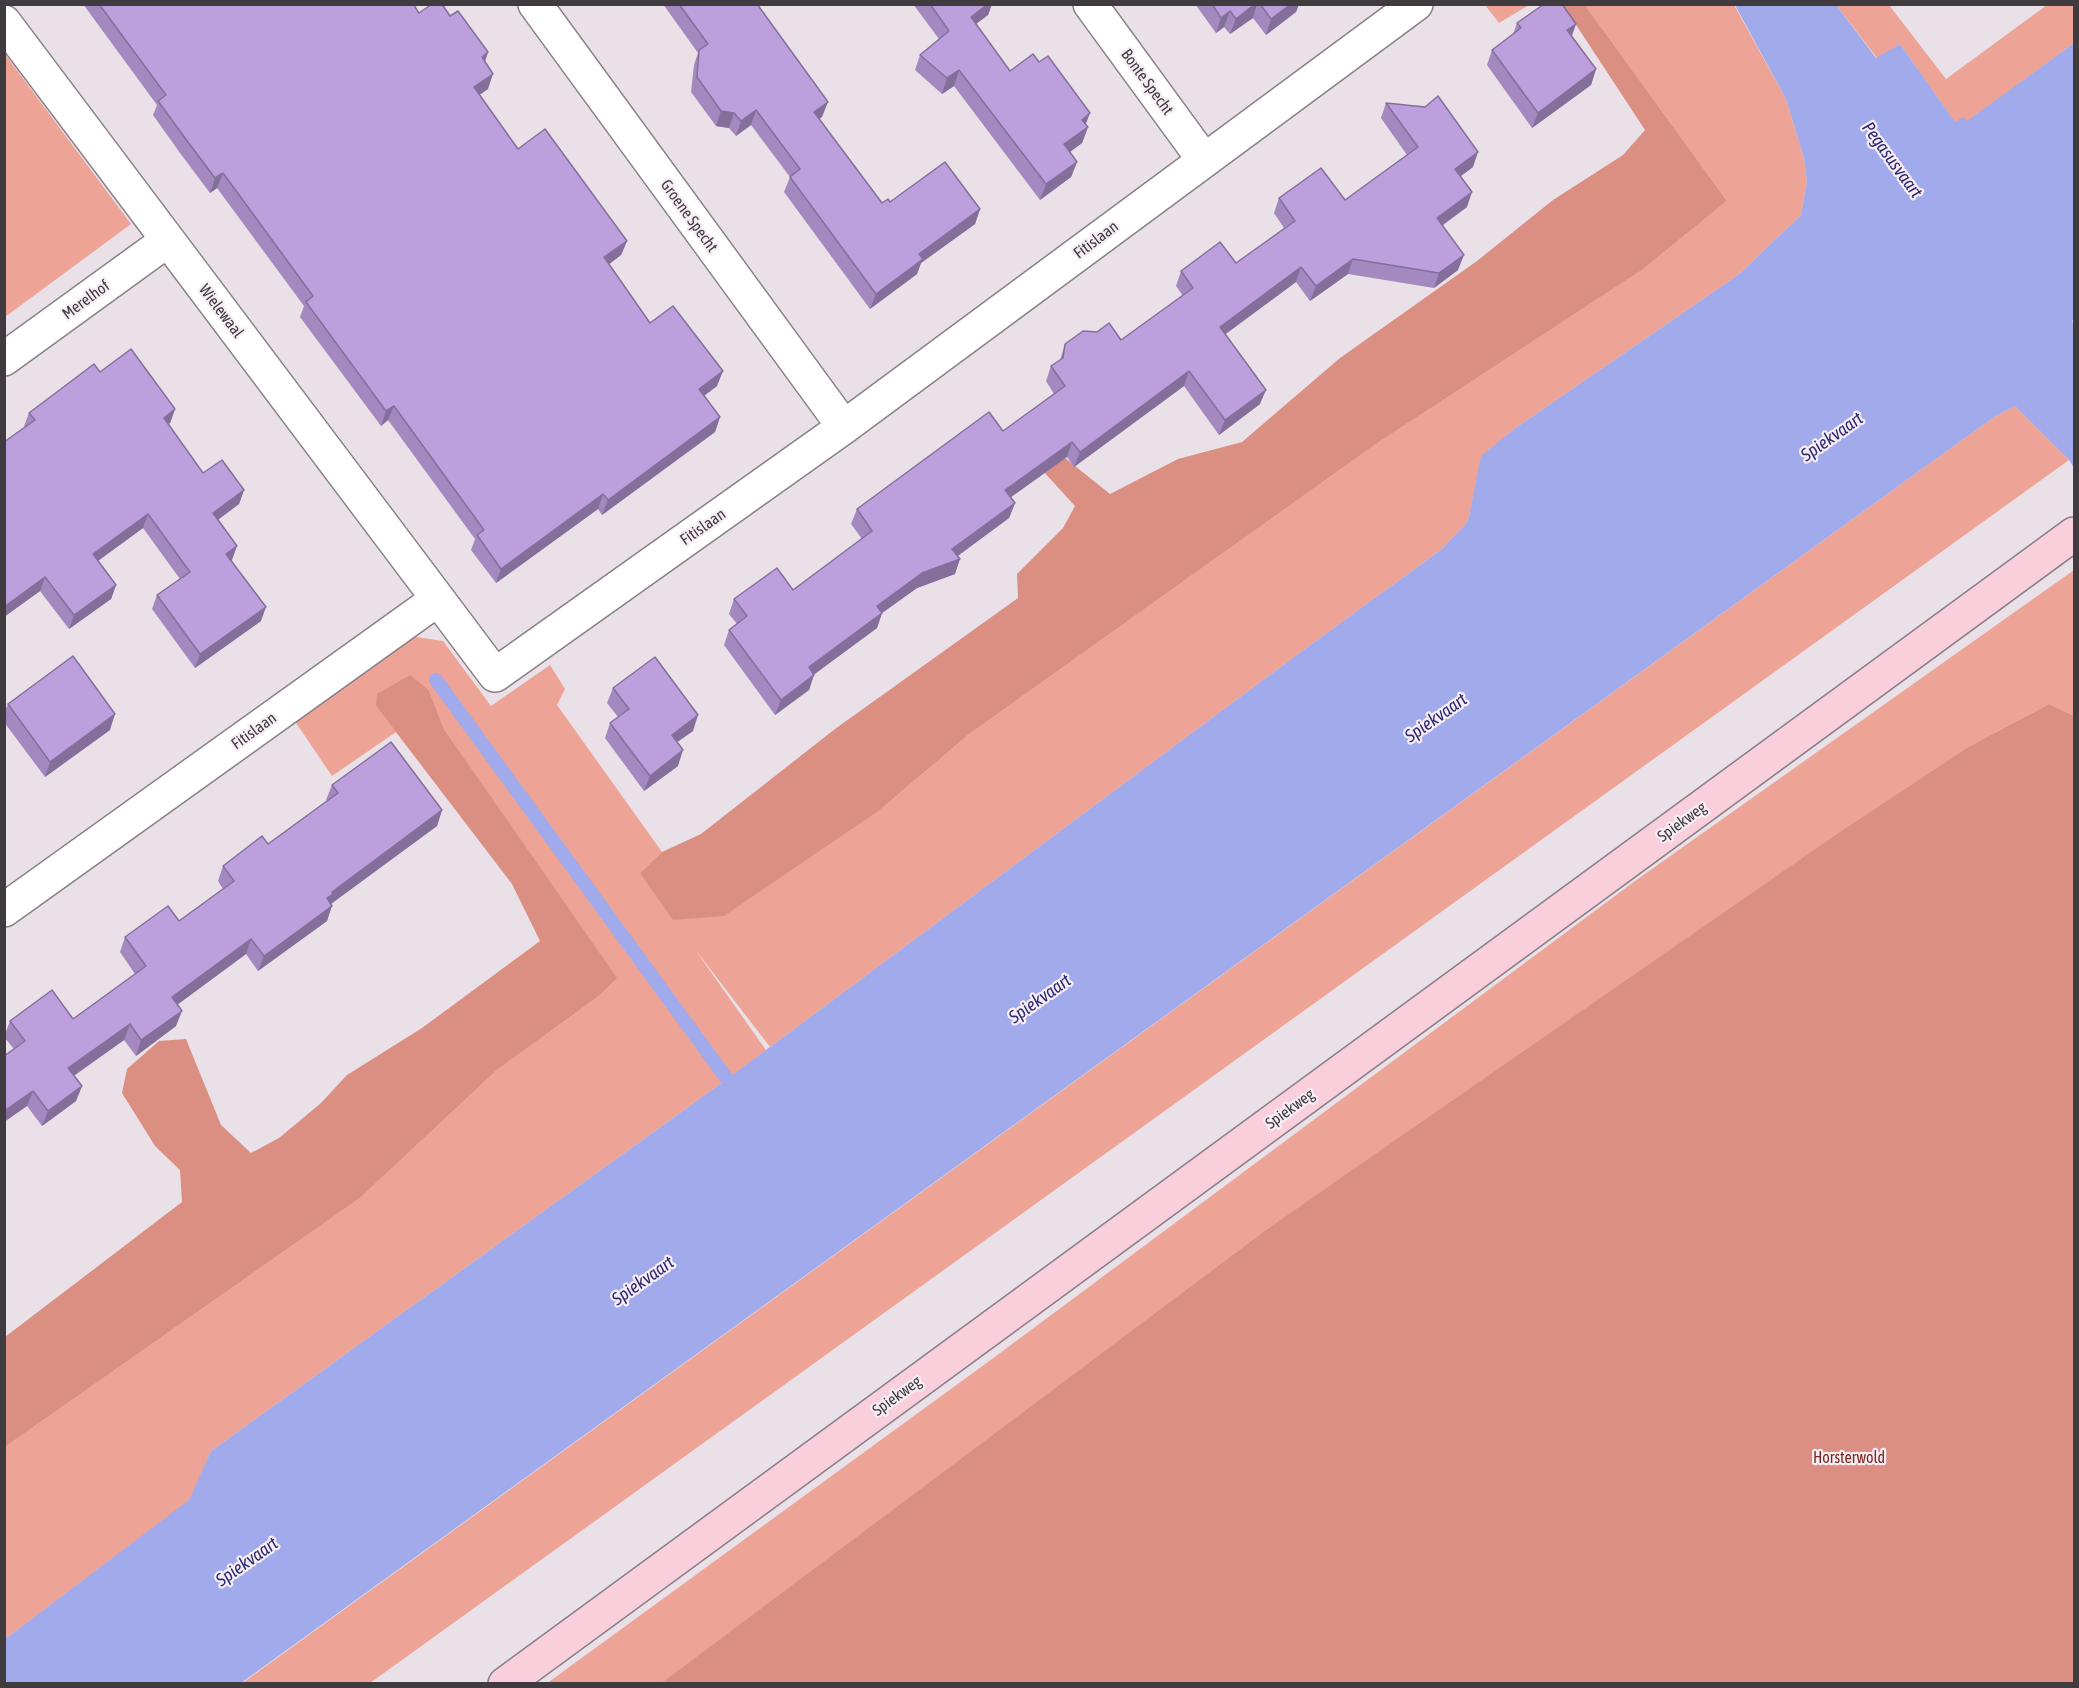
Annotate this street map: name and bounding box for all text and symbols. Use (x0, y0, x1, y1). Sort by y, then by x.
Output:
street label: Bonte Specht (1117, 45, 1177, 119)
water label: Pegasusvaart (1857, 118, 1927, 202)
street label: Groene Specht (656, 176, 722, 256)
street label: Fitislaan (1070, 217, 1122, 263)
street label: Merelhof (59, 276, 113, 324)
street label: Wielewaal (195, 280, 247, 342)
water label: Spiekvaart (1797, 408, 1867, 466)
street label: Fitislaan (677, 505, 729, 549)
water label: Spiekvaart (1401, 689, 1471, 747)
street label: Fitislaan (228, 708, 280, 754)
street label: Spiekweg (1654, 798, 1710, 846)
water label: Spiekvaart (1005, 970, 1075, 1028)
street label: Spiekweg (1262, 1085, 1318, 1133)
water label: Spiekvaart (608, 1252, 678, 1310)
street label: Spiekweg (869, 1372, 925, 1420)
park label: Horsterwold (1813, 1448, 1885, 1468)
water label: Spiekvaart (212, 1533, 282, 1591)

